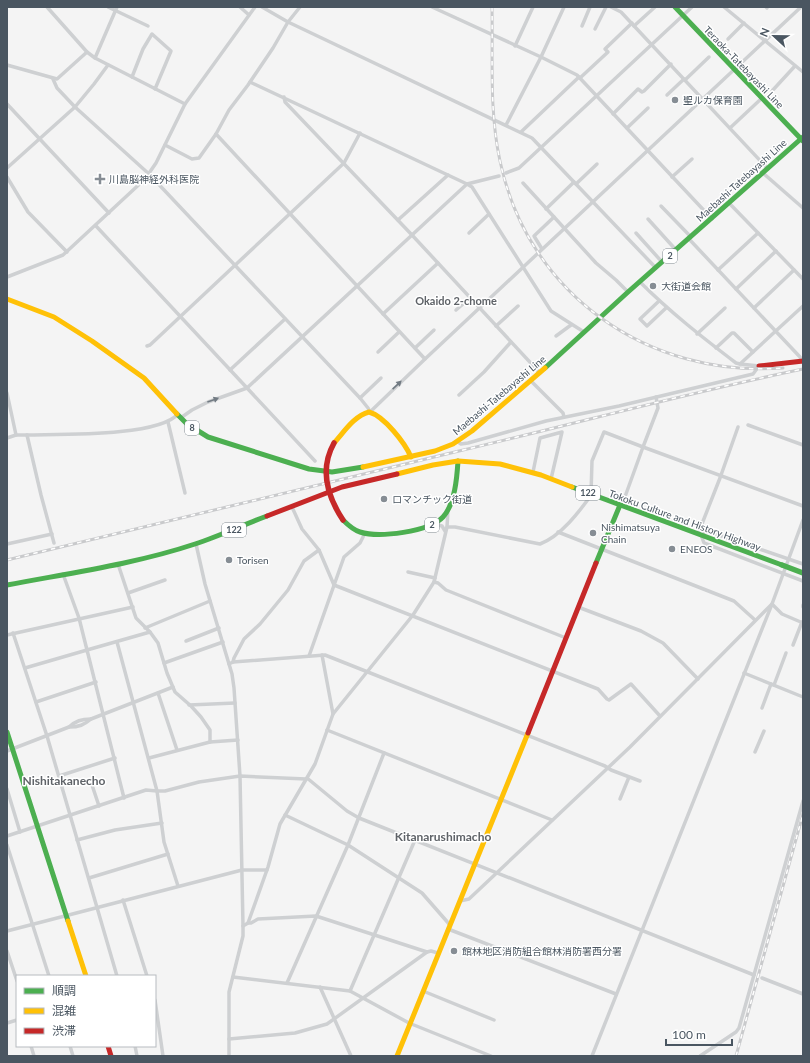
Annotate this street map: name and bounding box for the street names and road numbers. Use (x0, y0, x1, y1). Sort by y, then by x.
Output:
street label: Teraoka-Tatebayashi Line (702, 23, 786, 111)
street label: Maebashi-Tatebayashi Line (693, 136, 789, 224)
road number: 2 (663, 249, 677, 263)
street label: Maebashi-Tatebayashi Line (450, 353, 548, 437)
road number: 8 (185, 421, 199, 435)
road number: 122 (576, 486, 600, 500)
street label: Tokoku Culture and History Highway (607, 487, 763, 553)
road number: 2 (425, 518, 439, 532)
road number: 122 (222, 523, 246, 537)

